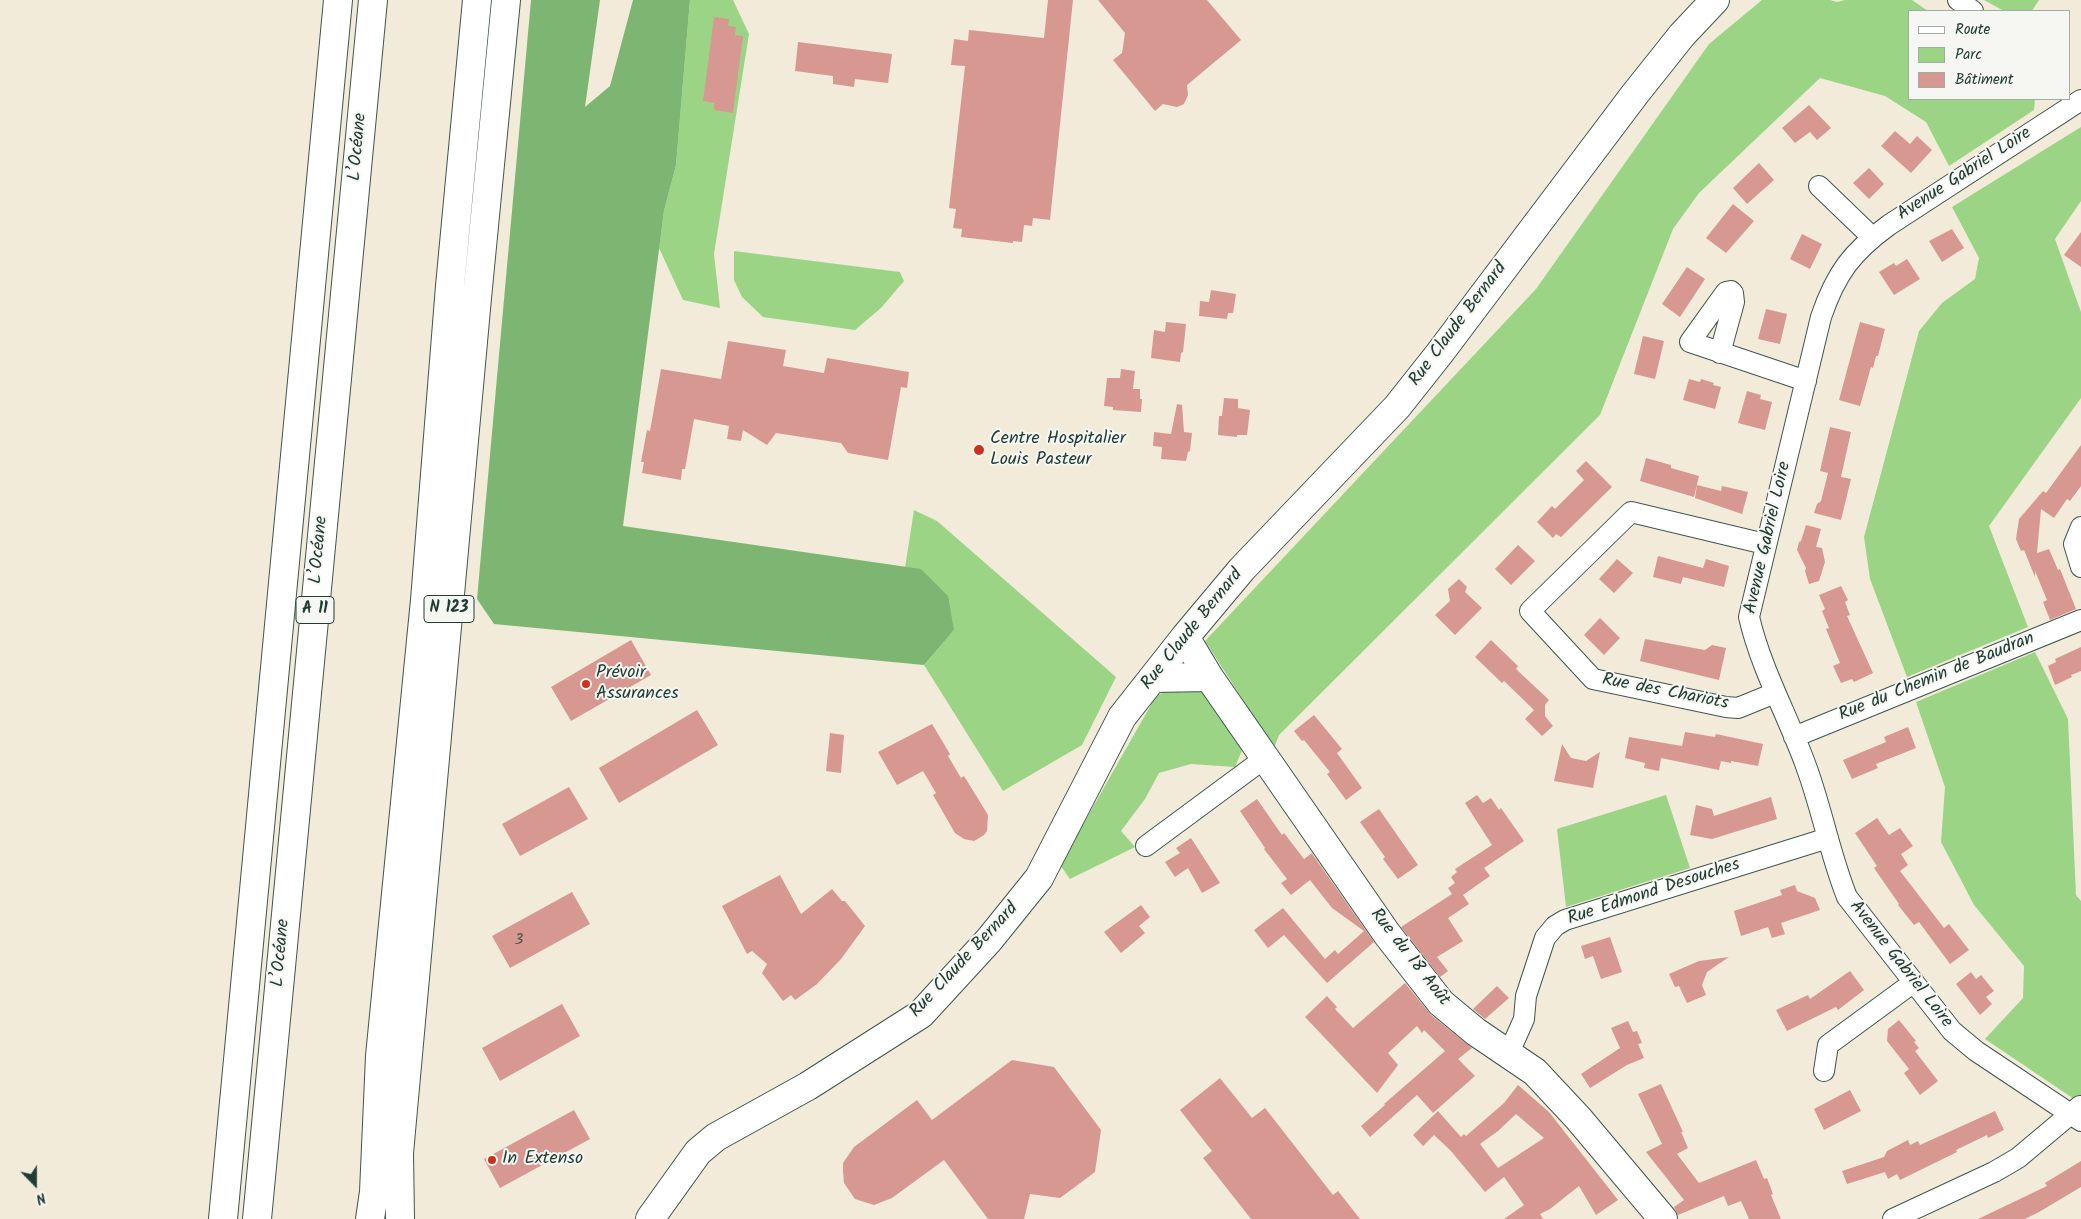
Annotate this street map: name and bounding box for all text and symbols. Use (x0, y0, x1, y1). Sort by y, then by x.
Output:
legend (1908, 10, 2071, 100)
text: Route (1955, 18, 1990, 42)
text: Parc (1955, 43, 1982, 67)
text: Bâtiment (1955, 68, 2014, 92)
street label: L’Océane (345, 112, 373, 182)
street label: Avenue Gabriel Loire (1894, 124, 2036, 226)
street label: Rue Claude Bernard (1405, 259, 1513, 391)
place label: Centre Hospitalier Louis Pasteur (990, 429, 1126, 472)
marker: Centre Hospitalier Louis Pasteur (972, 443, 986, 457)
street label: Avenue Gabriel Loire (1741, 460, 1797, 616)
street label: L’Océane (306, 515, 334, 585)
street label: Rue Claude Bernard (1138, 565, 1248, 695)
road number: A 11 (296, 596, 334, 624)
road number: N 123 (424, 596, 474, 622)
street label: Rue du Chemin de Baudran (1836, 629, 2038, 727)
place label: Prévoir Assurances (596, 663, 679, 706)
street label: Rue des Chariots (1600, 670, 1730, 716)
marker: Prévoir Assurances (580, 678, 592, 690)
street label: Rue Edmond Desouches (1565, 855, 1743, 931)
street label: Avenue Gabriel Loire (1844, 897, 1956, 1033)
street label: Rue Claude Bernard (906, 899, 1024, 1023)
street label: Rue du 18 Août (1364, 905, 1454, 1011)
street label: L’Océane (268, 918, 296, 988)
house number: 3 (515, 932, 523, 950)
place label: In Extenso (502, 1149, 583, 1171)
marker: In Extenso (486, 1154, 498, 1166)
north arrow (10, 1159, 60, 1209)
text: N (32, 1186, 49, 1210)

